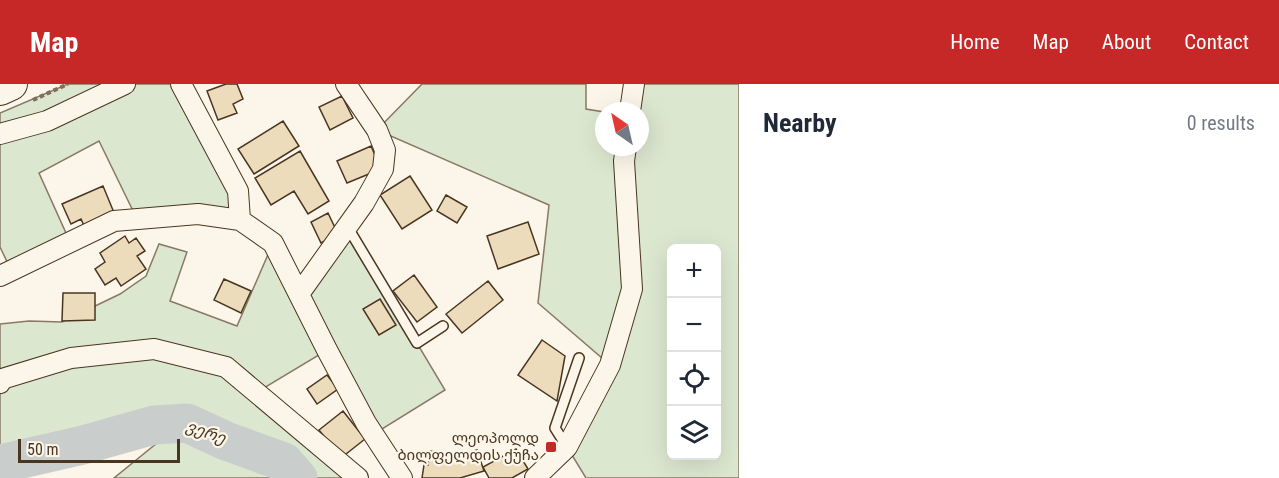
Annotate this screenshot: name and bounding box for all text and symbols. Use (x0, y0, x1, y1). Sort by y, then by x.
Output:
text: Map (30, 26, 78, 59)
text: Home (950, 30, 1000, 54)
text: Map (1033, 30, 1069, 54)
text: About (1102, 30, 1151, 54)
text: Contact (1184, 30, 1249, 54)
north arrow (595, 102, 649, 156)
text: Nearby (763, 108, 837, 138)
text: 0 results (1187, 111, 1255, 135)
map controls (667, 244, 721, 460)
button: + (667, 244, 721, 298)
button: − (667, 298, 721, 352)
button: locate (667, 352, 721, 406)
button: layers (667, 406, 721, 460)
water label: ვერე (184, 416, 229, 448)
place label: ლეოპოლდ ბილფელდის ქუჩა (398, 429, 539, 464)
scale bar (18, 436, 180, 464)
text: 50 m (27, 440, 59, 459)
marker: ლეოპოლდ ბილფელდის ქუჩა (544, 440, 558, 454)

